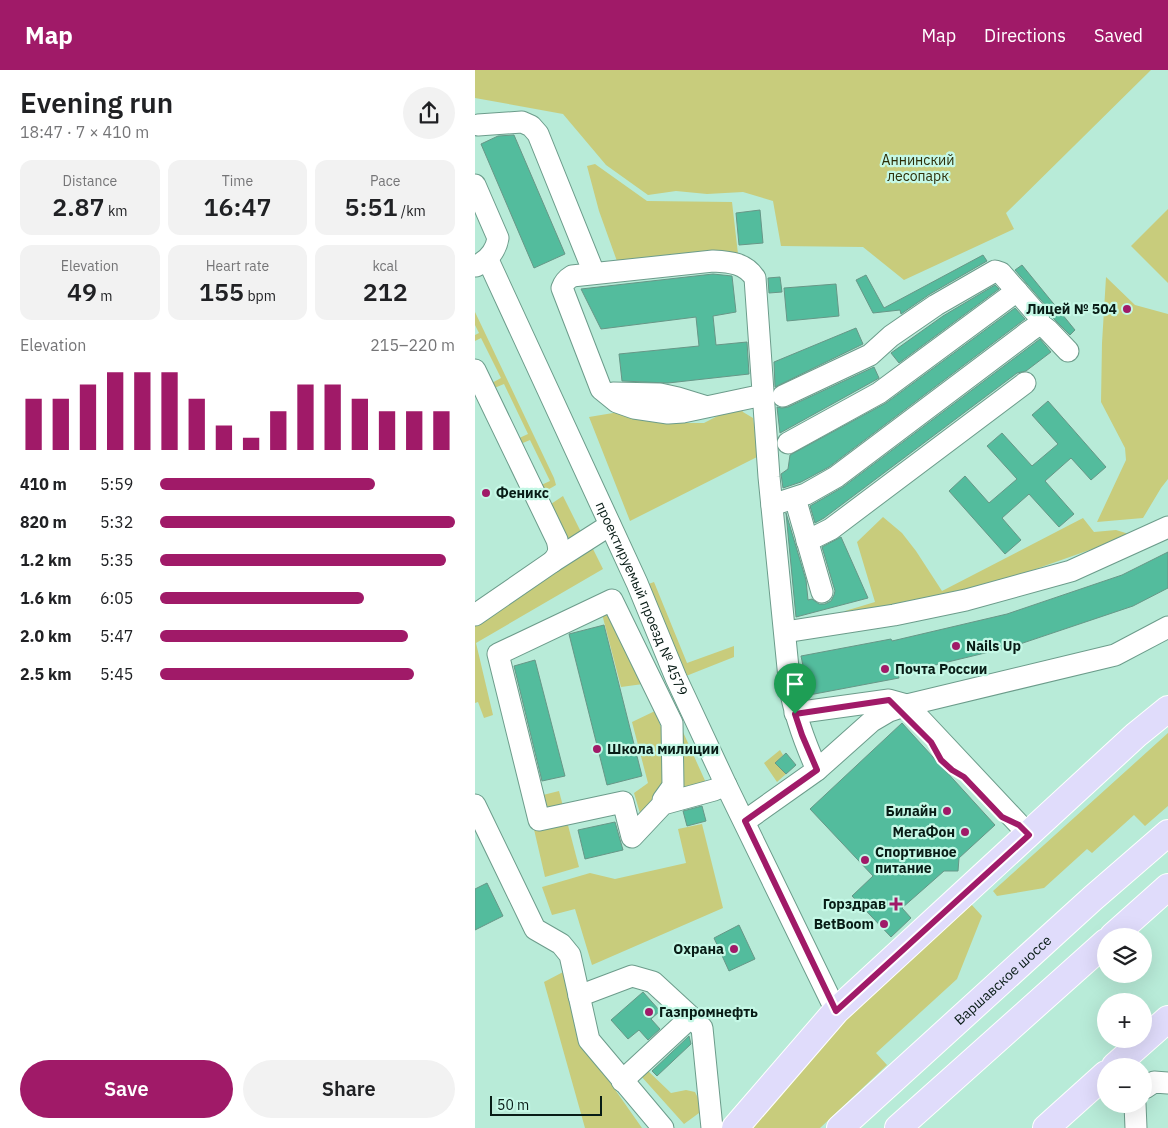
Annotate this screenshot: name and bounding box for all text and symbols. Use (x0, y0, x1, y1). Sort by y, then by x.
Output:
text: Map (25, 19, 73, 51)
text: Map (921, 24, 956, 47)
text: Directions (984, 24, 1066, 47)
text: Saved (1094, 24, 1143, 47)
text: Evening run (20, 84, 173, 121)
button: share (403, 87, 455, 139)
text: 18:47 · 7 × 410 m (20, 122, 149, 142)
park label: Аннинский лесопарк (881, 151, 955, 185)
text: Distance (63, 172, 117, 190)
text: Time (222, 172, 253, 190)
text: Pace (370, 172, 400, 190)
text: 2.87 (52, 190, 105, 223)
text: 16:47 (204, 190, 271, 223)
text: 5:51 (345, 190, 398, 223)
text: km (105, 202, 128, 220)
text: /km (398, 202, 426, 220)
text: Elevation (61, 257, 119, 275)
text: Heart rate (206, 257, 269, 275)
text: kcal (372, 257, 398, 275)
text: 49 (67, 275, 97, 308)
text: 155 (199, 275, 244, 308)
text: 212 (363, 275, 408, 308)
text: m (97, 287, 113, 305)
text: bpm (244, 287, 276, 305)
place label: Лицей № 504 (1026, 300, 1117, 318)
marker: Лицей № 504 (1121, 303, 1133, 315)
text: Elevation (20, 335, 86, 355)
text: 215–220 m (370, 335, 455, 355)
text: 410 m (20, 474, 67, 494)
text: 5:59 (100, 474, 133, 494)
place label: Феникс (496, 484, 549, 502)
marker: Феникс (480, 487, 492, 499)
street label: проектируемый проезд № 4579 (592, 499, 692, 699)
text: 820 m (20, 512, 67, 532)
text: 5:32 (100, 512, 133, 532)
text: 1.2 km (20, 550, 71, 570)
text: 5:35 (100, 550, 133, 570)
text: 1.6 km (20, 588, 71, 608)
text: 6:05 (100, 588, 133, 608)
text: 2.0 km (20, 626, 71, 646)
text: 5:47 (100, 626, 133, 646)
place label: Nails Up (966, 637, 1021, 655)
marker: Nails Up (950, 640, 962, 652)
place label: Почта России (895, 660, 987, 678)
pin (774, 663, 816, 714)
marker: Почта России (879, 663, 891, 675)
text: 2.5 km (20, 664, 71, 684)
text: 5:45 (100, 664, 133, 684)
icon: arrive (781, 670, 809, 698)
place label: Школа милиции (607, 740, 719, 758)
marker: Школа милиции (591, 743, 603, 755)
place label: Билайн (886, 802, 937, 820)
marker: Билайн (941, 805, 953, 817)
place label: МегаФон (892, 823, 955, 841)
marker: МегаФон (959, 826, 971, 838)
place label: Спортивное питание (875, 843, 957, 877)
marker: Спортивное питание (859, 854, 871, 866)
place label: Горздрав (823, 895, 886, 913)
marker: Горздрав (890, 898, 902, 910)
place label: BetBoom (814, 915, 874, 933)
marker: BetBoom (878, 918, 890, 930)
map controls (1097, 928, 1152, 1113)
button: layers (1097, 928, 1152, 983)
street label: Варшавское шоссе (950, 931, 1055, 1029)
place label: Охрана (673, 940, 724, 958)
marker: Охрана (728, 943, 740, 955)
button: + (1097, 993, 1152, 1048)
place label: Газпромнефть (659, 1003, 758, 1021)
marker: Газпромнефть (643, 1006, 655, 1018)
button: − (1097, 1058, 1152, 1113)
button: Save (20, 1060, 233, 1118)
button: Share (243, 1060, 455, 1118)
scale bar (490, 1093, 603, 1116)
text: 50 m (497, 1096, 529, 1114)

